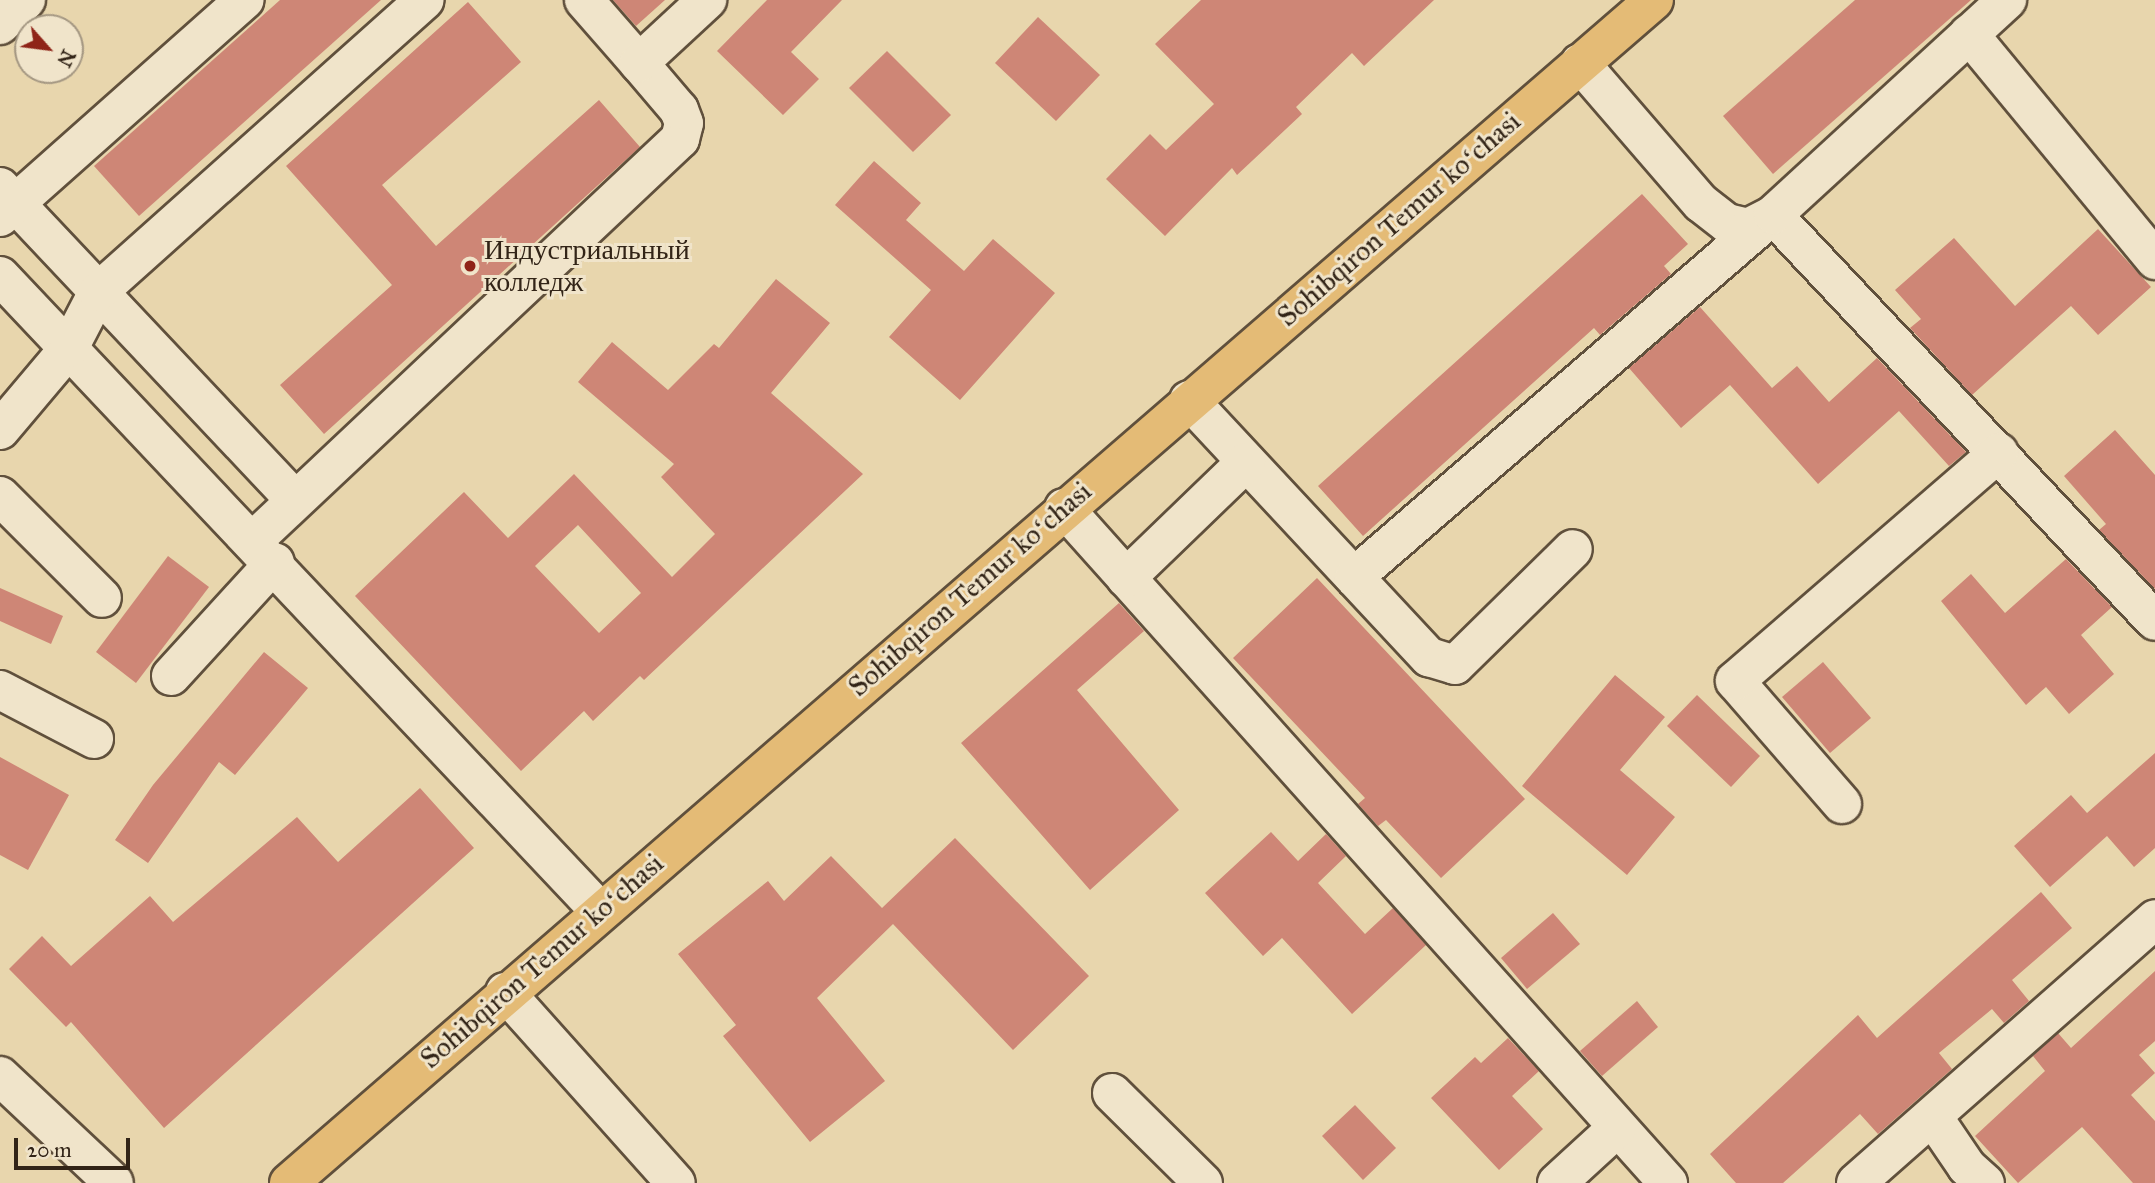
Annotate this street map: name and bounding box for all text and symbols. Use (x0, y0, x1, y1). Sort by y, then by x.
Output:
north arrow (14, 14, 84, 84)
text: N (52, 46, 80, 71)
street label: Sohibqiron Temur koʻchasi (1271, 104, 1527, 334)
place label: Индустриальный колледж (484, 233, 690, 299)
marker: Индустриальный колледж (462, 258, 478, 274)
street label: Sohibqiron Temur koʻchasi (842, 474, 1098, 704)
street label: Sohibqiron Temur koʻchasi (414, 846, 670, 1076)
scale bar (18, 1124, 133, 1168)
text: 20 m (27, 1137, 72, 1163)

